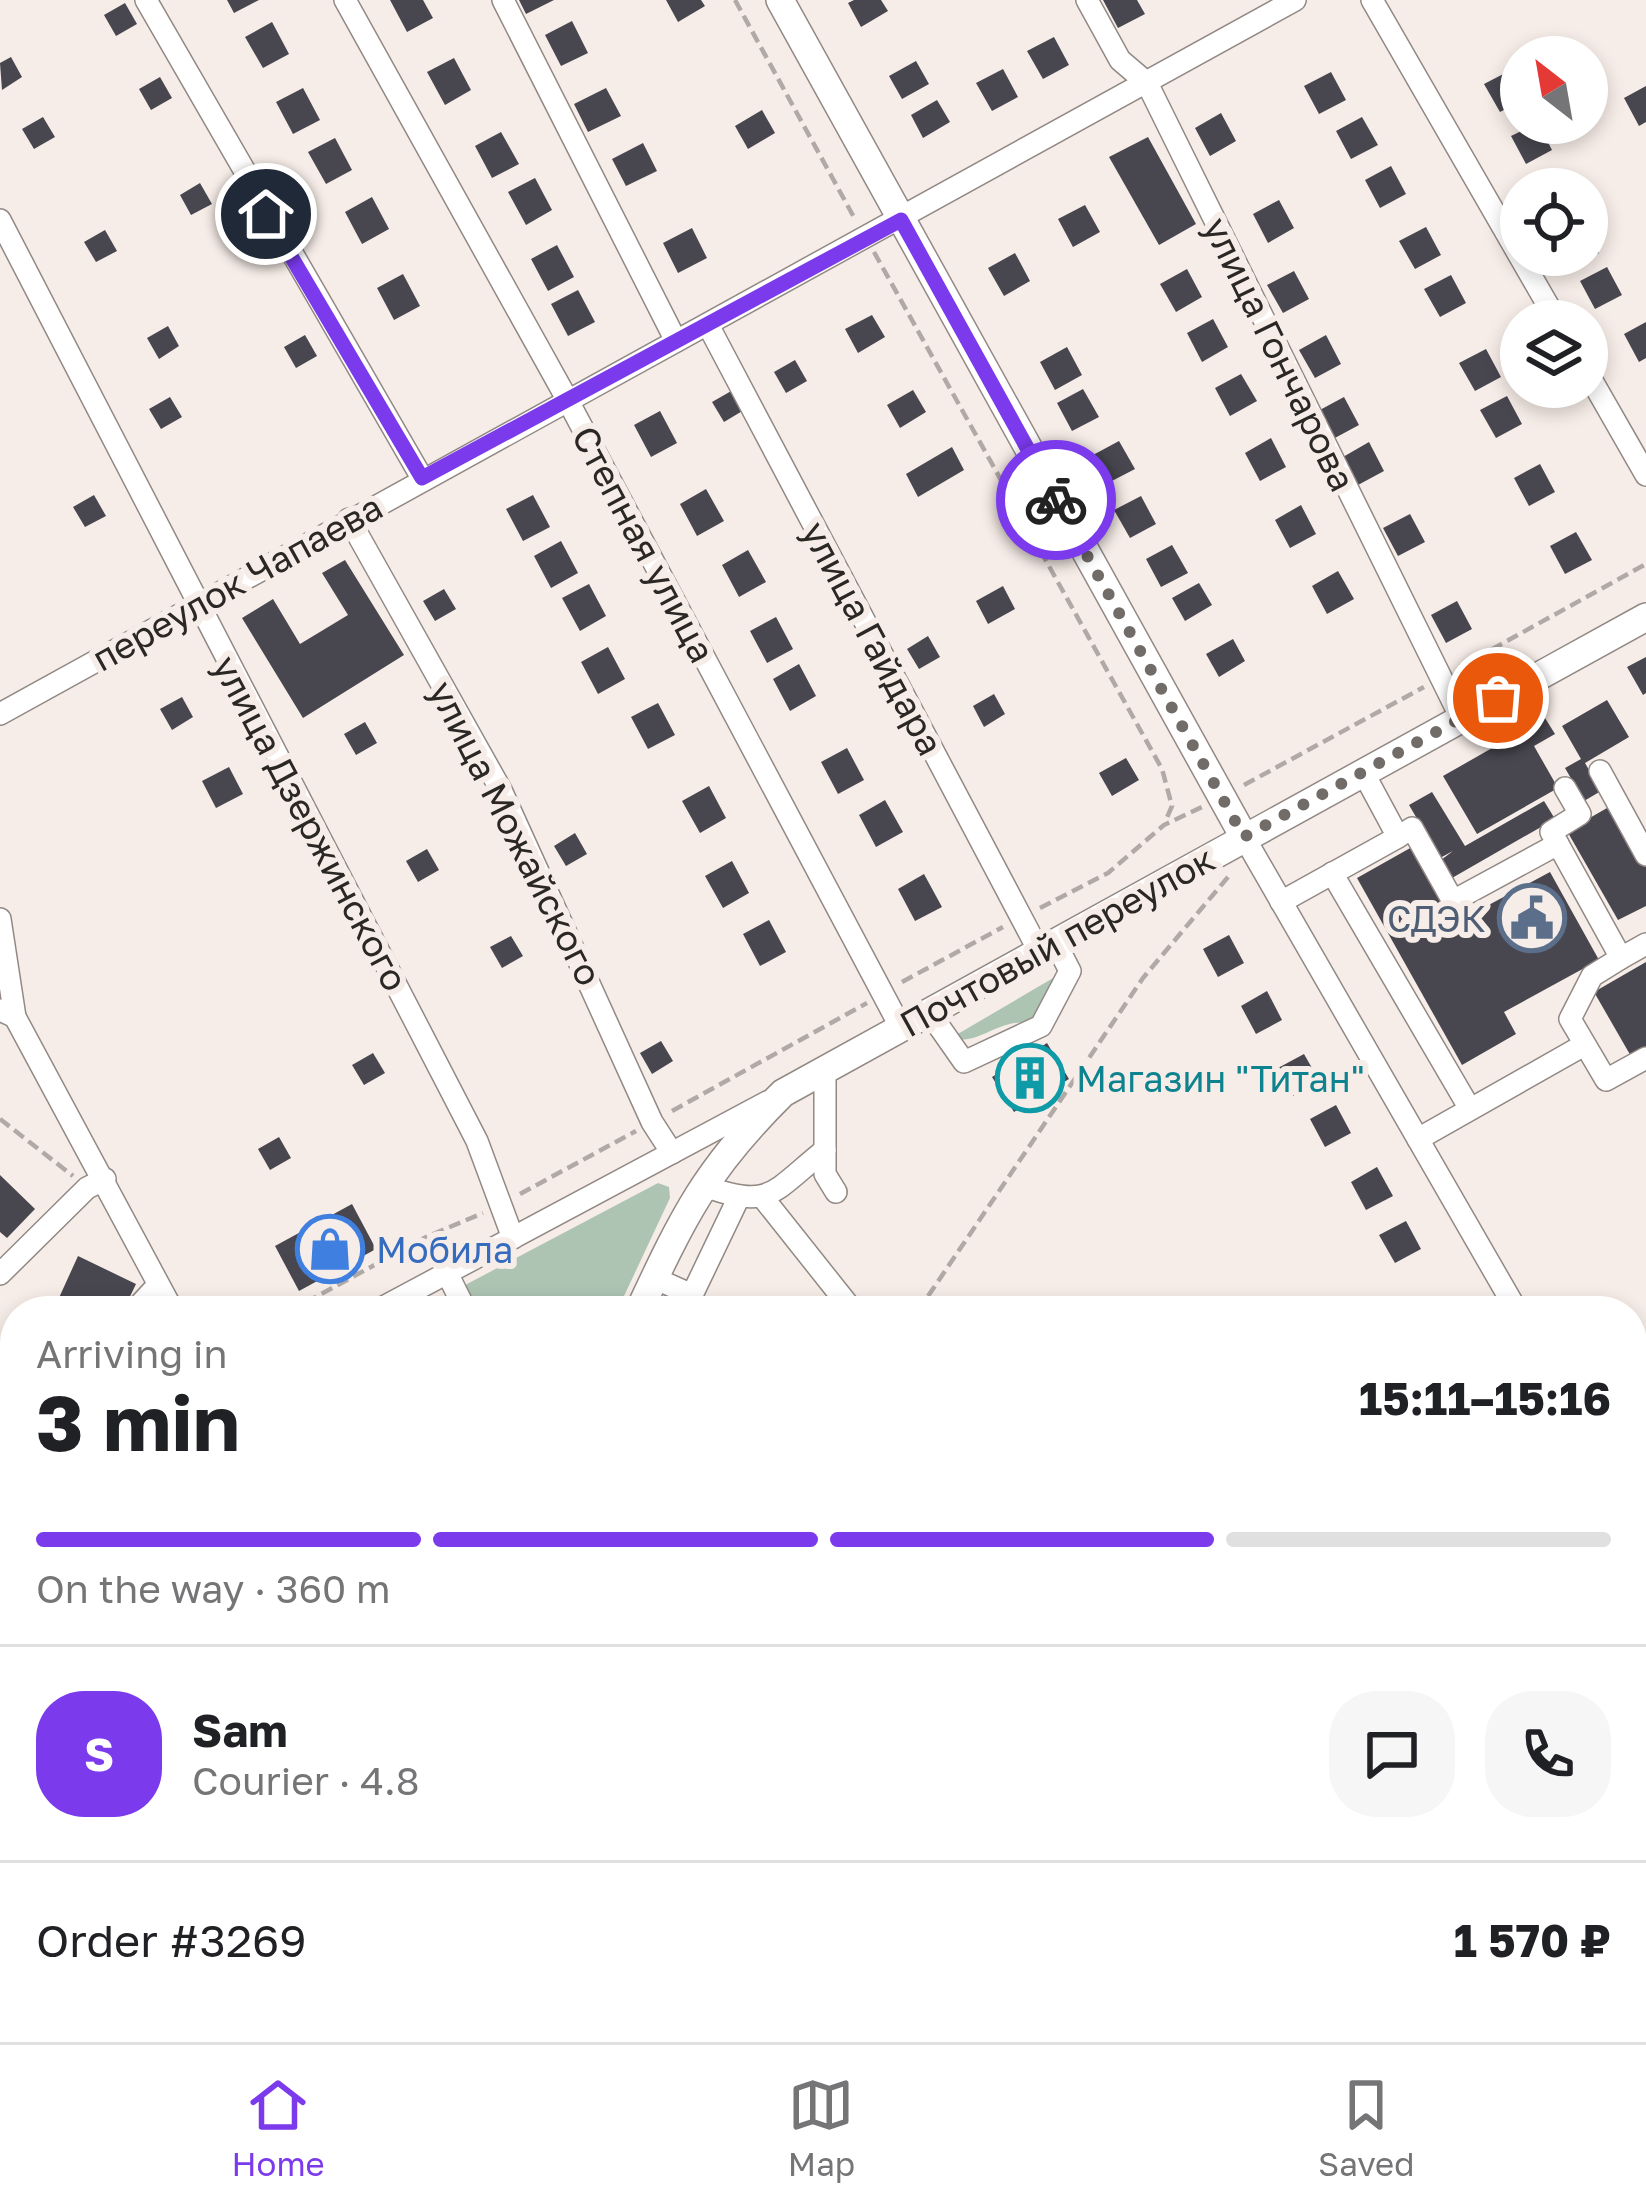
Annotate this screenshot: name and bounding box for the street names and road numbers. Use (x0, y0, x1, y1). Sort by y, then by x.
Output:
street label: улица Гончарова (1195, 210, 1365, 498)
street label: Степная улица (564, 418, 724, 670)
street label: переулок Чапаева (85, 485, 389, 679)
street label: улица Гайдара (793, 514, 953, 762)
street label: улица Дзержинского (204, 648, 418, 998)
street label: улица Можайского (421, 674, 611, 992)
street label: Почтовый переулок (892, 837, 1222, 1045)

